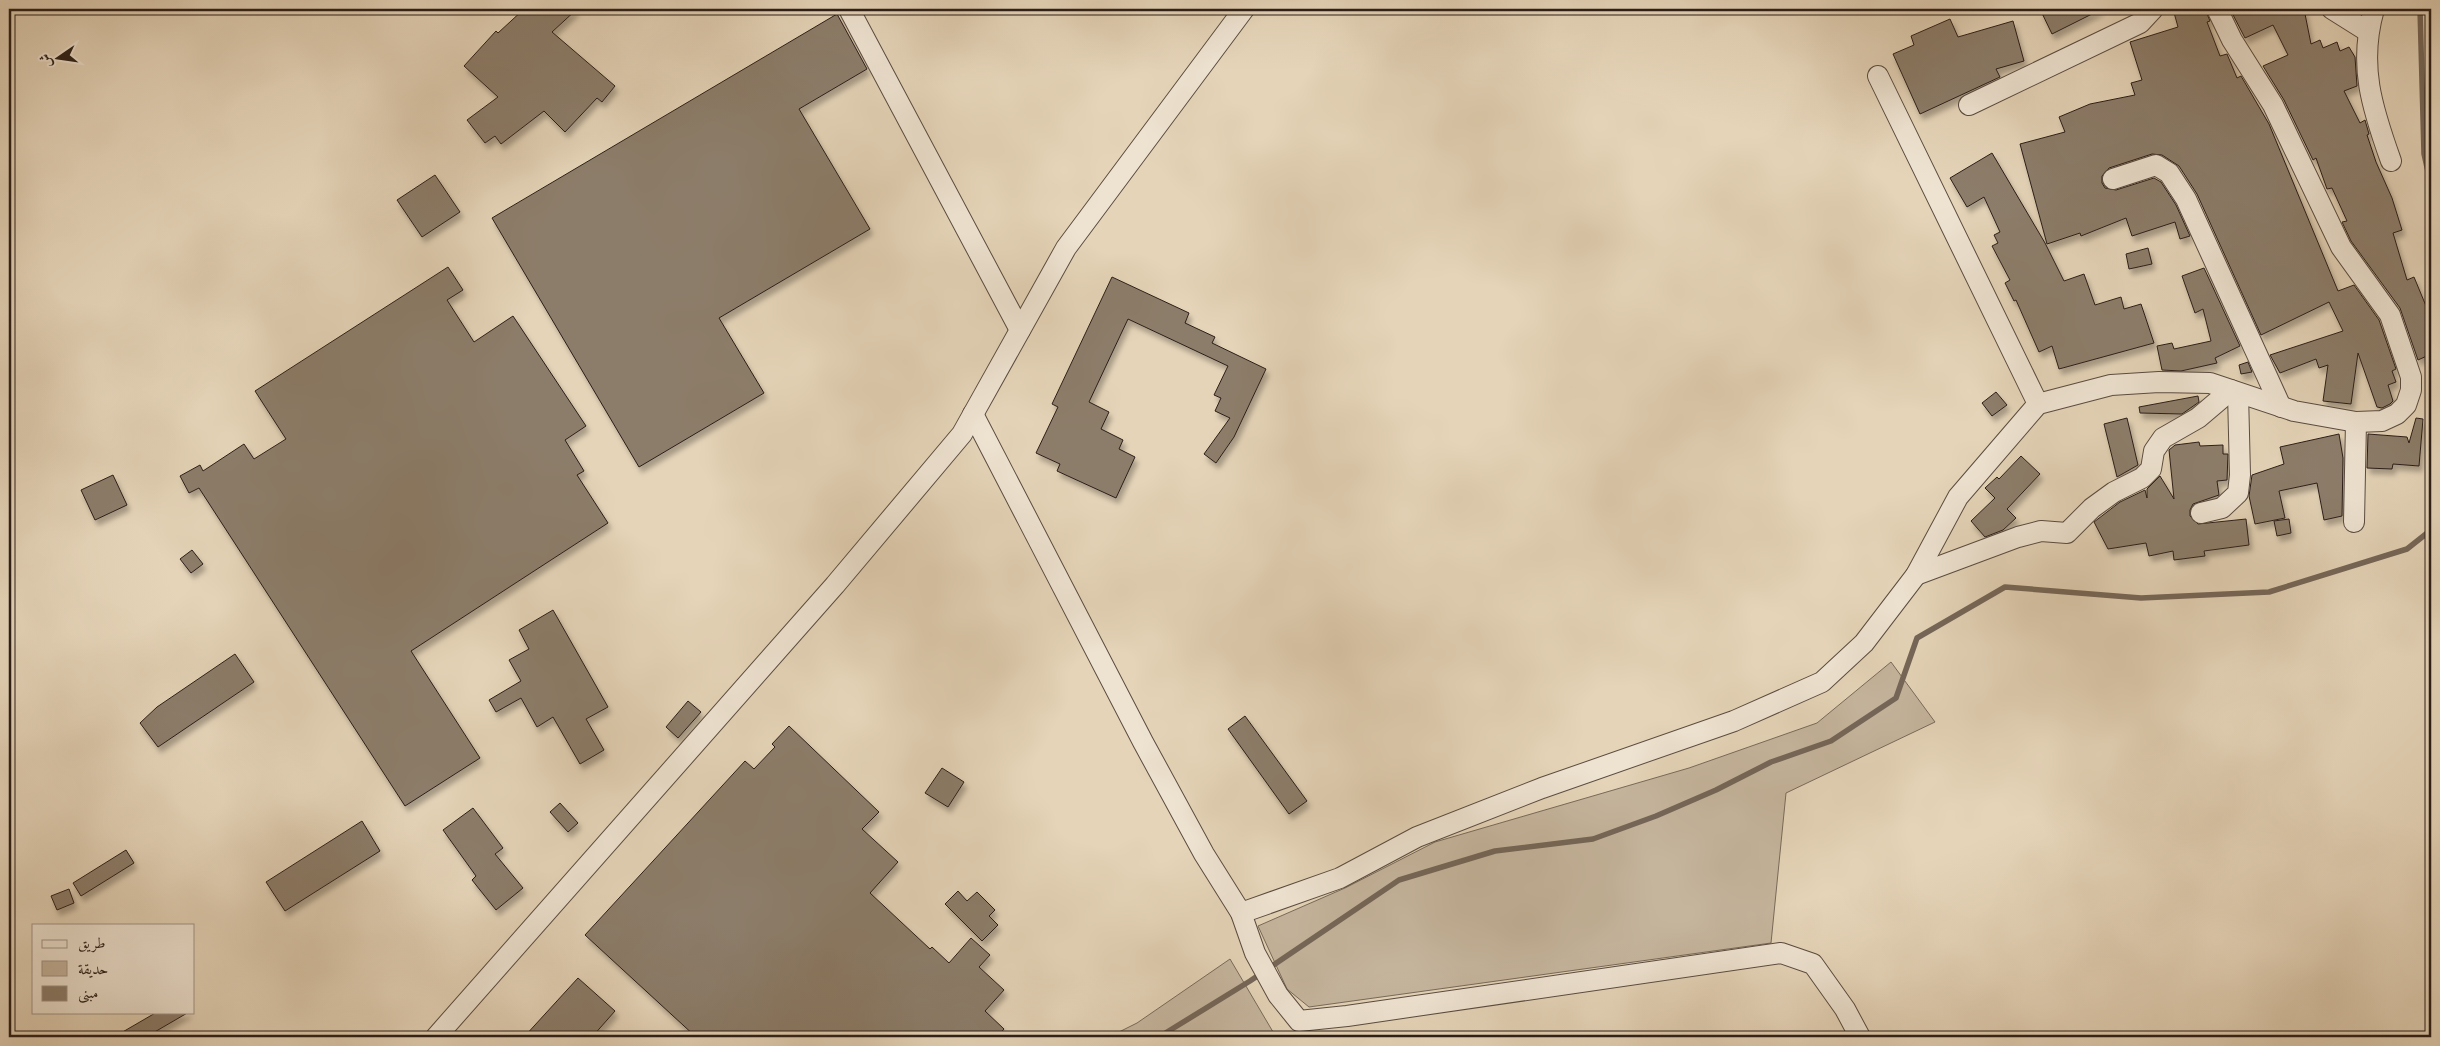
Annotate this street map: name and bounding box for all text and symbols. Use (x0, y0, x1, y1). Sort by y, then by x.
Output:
north arrow (32, 32, 82, 82)
text: ش (35, 52, 56, 70)
legend (32, 924, 195, 1014)
text: طريق (78, 933, 105, 953)
text: حديقة (78, 959, 108, 978)
text: مبنى (78, 983, 98, 1004)

